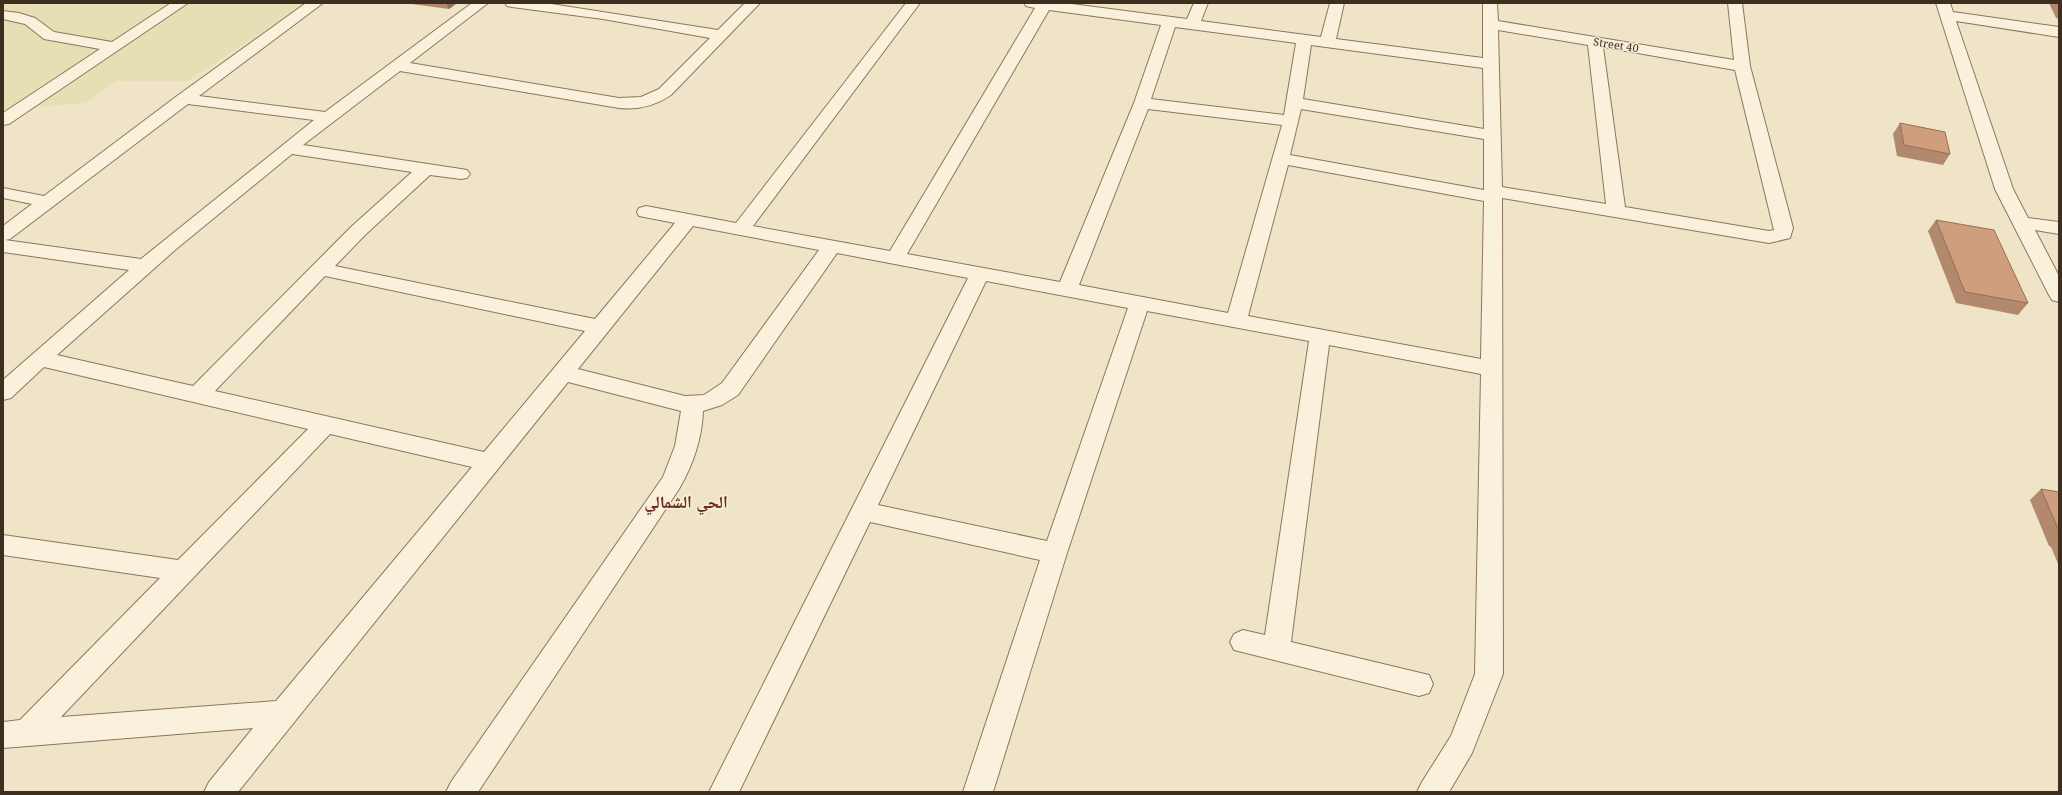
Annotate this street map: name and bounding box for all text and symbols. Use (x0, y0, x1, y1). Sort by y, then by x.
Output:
street label: Street 40 (1592, 34, 1640, 55)
district label: الحي الشمالي (644, 490, 728, 516)

